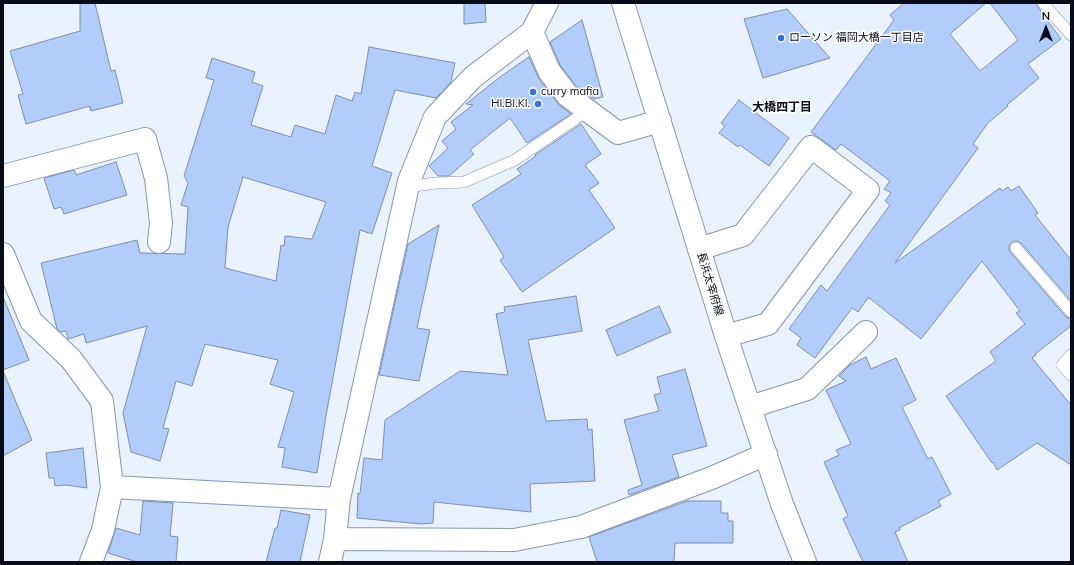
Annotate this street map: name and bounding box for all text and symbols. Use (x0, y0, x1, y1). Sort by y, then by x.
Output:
north arrow (1026, 8, 1066, 48)
text: N (1042, 9, 1050, 23)
place label: ローソン 福岡大橋一丁目店 (789, 31, 924, 45)
marker: ローソン 福岡大橋一丁目店 (776, 33, 786, 43)
place label: curry mafia (541, 85, 599, 99)
marker: curry mafia (528, 87, 538, 97)
place label: HI.BI.KI. (491, 97, 530, 111)
marker: HI.BI.KI. (533, 99, 543, 109)
district label: 大橋四丁目 (752, 100, 812, 114)
street label: 長浜太宰府線 (694, 251, 726, 317)

